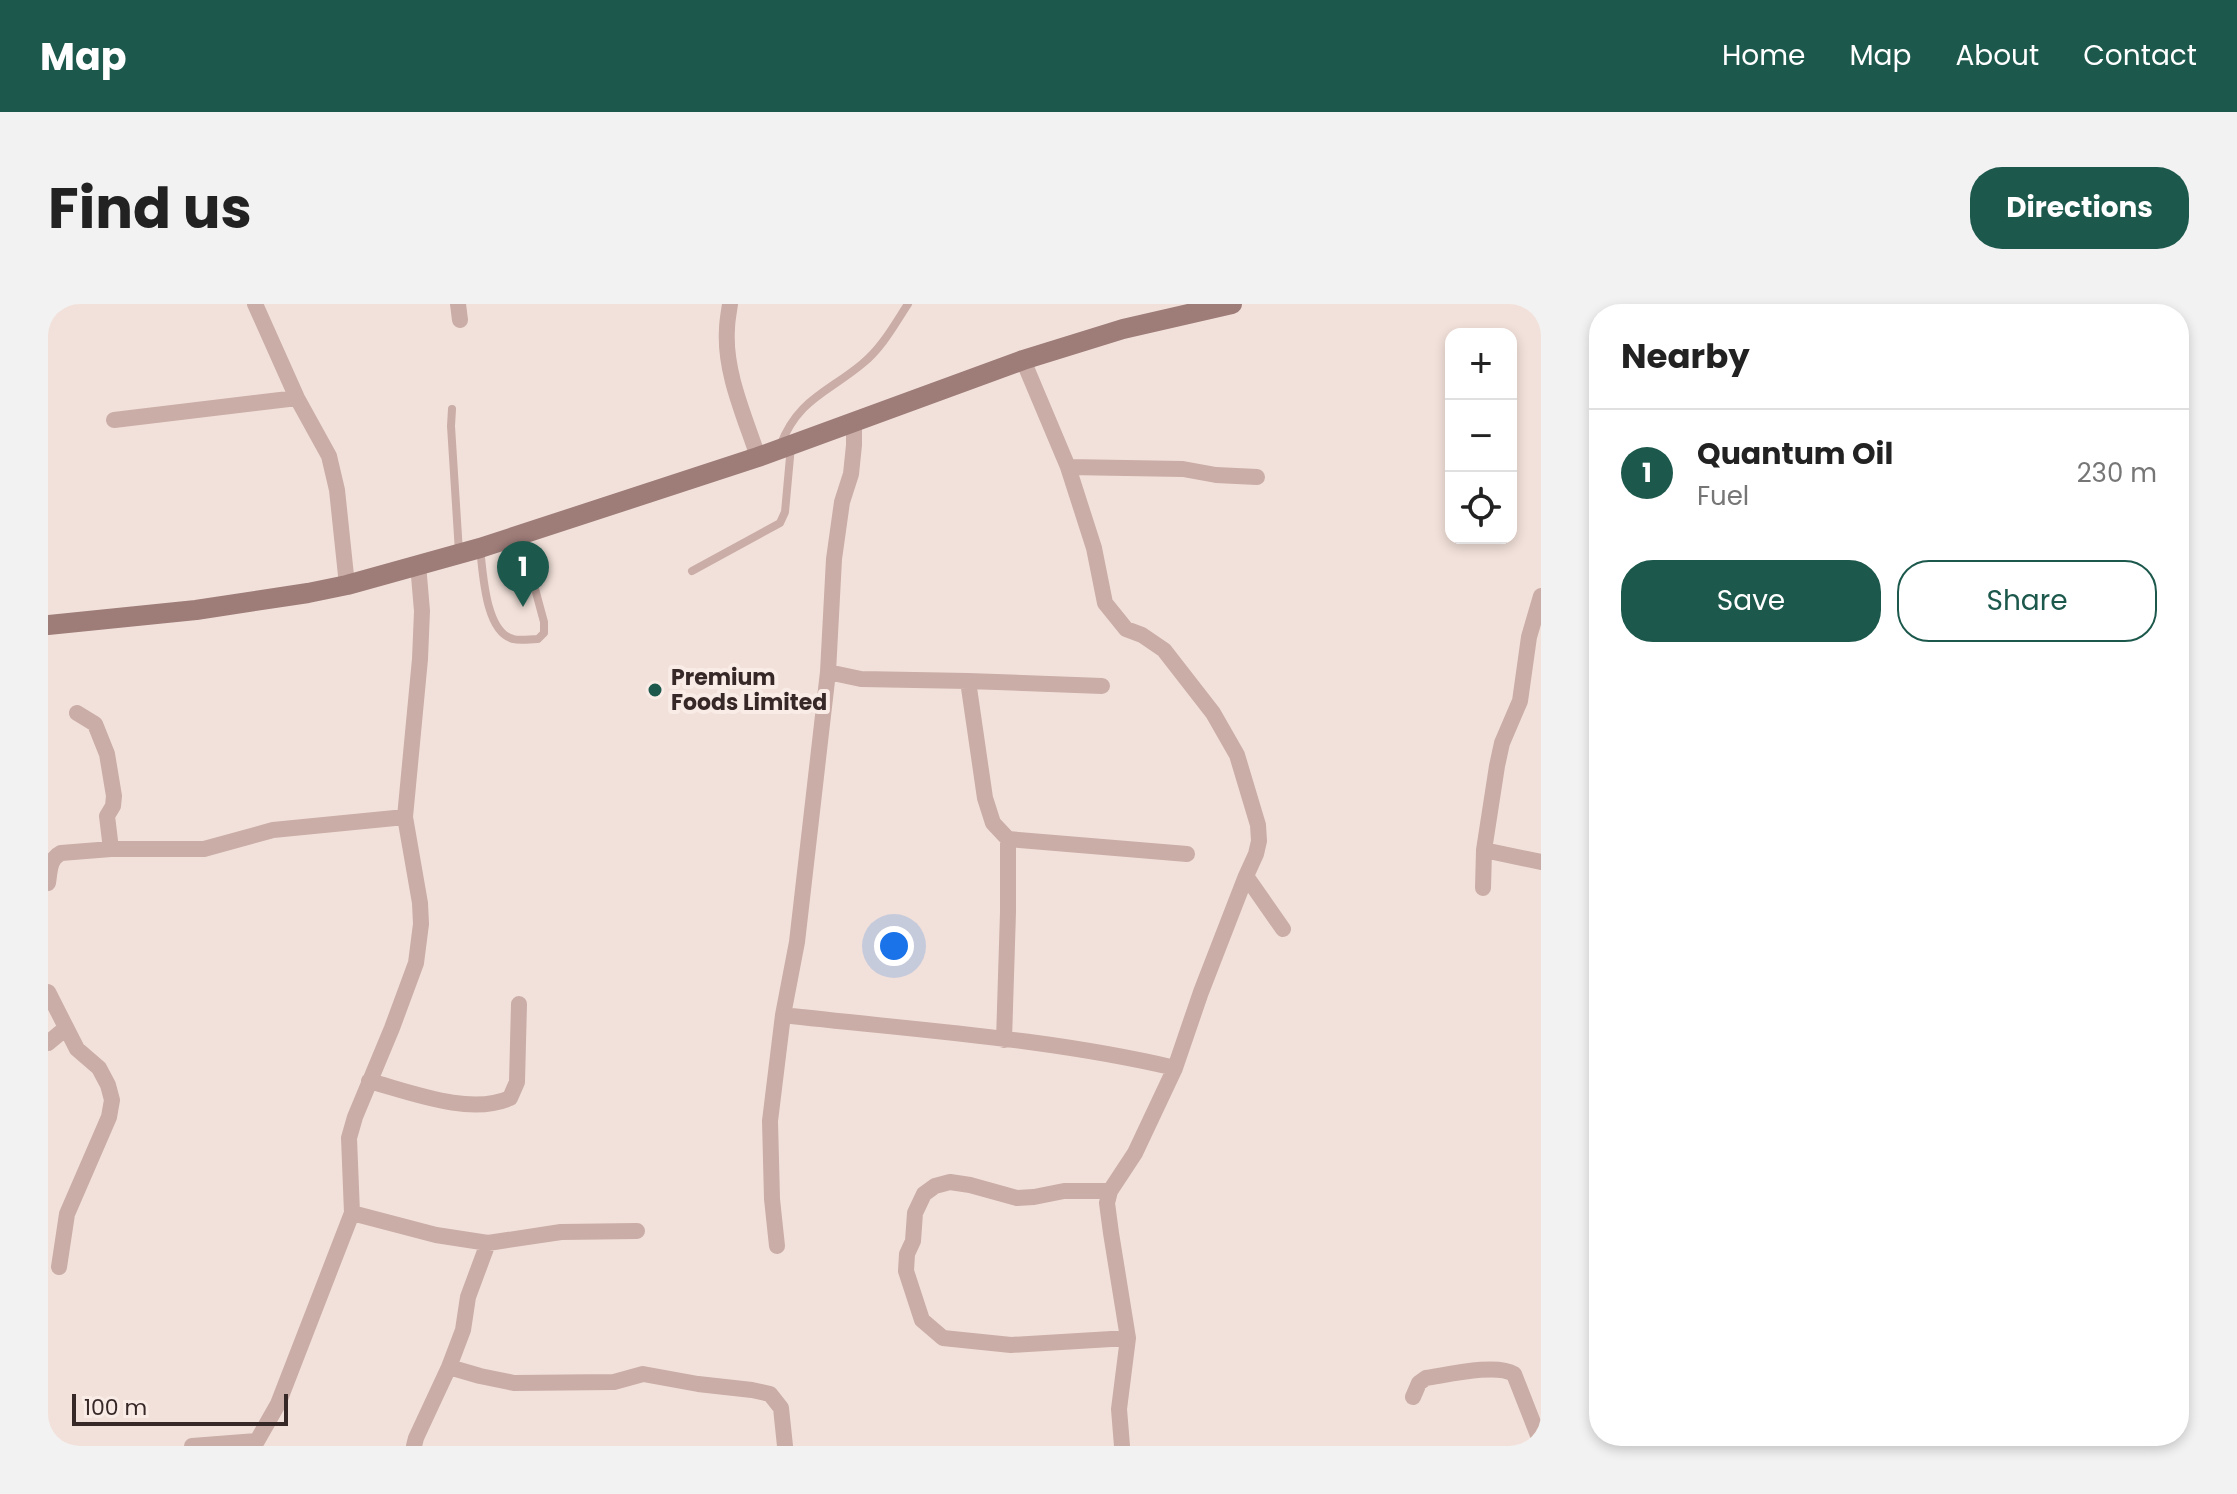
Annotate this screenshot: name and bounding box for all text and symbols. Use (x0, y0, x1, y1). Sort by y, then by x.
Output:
text: Map (40, 30, 127, 83)
text: Home (1722, 36, 1805, 75)
text: Map (1849, 36, 1911, 75)
text: About (1955, 36, 2039, 75)
text: Contact (2083, 36, 2197, 75)
button: Directions (1970, 167, 2189, 249)
text: Find us (48, 169, 252, 248)
map controls (1445, 328, 1517, 544)
button: + (1445, 328, 1517, 400)
text: Nearby (1621, 332, 1750, 380)
button: − (1445, 400, 1517, 472)
text: Quantum Oil (1697, 432, 1893, 475)
text: 1 (1642, 455, 1652, 491)
text: 230 m (2077, 455, 2157, 491)
button: locate (1445, 472, 1517, 544)
text: Fuel (1697, 478, 1749, 514)
pin: 1 (497, 541, 549, 607)
button: Save (1621, 560, 1881, 642)
button: Share (1897, 560, 2157, 642)
place label: Premium Foods Limited (671, 662, 827, 718)
marker: Premium Foods Limited (646, 681, 664, 699)
your location (874, 926, 914, 966)
scale bar (72, 1390, 288, 1426)
text: 100 m (84, 1392, 147, 1423)

